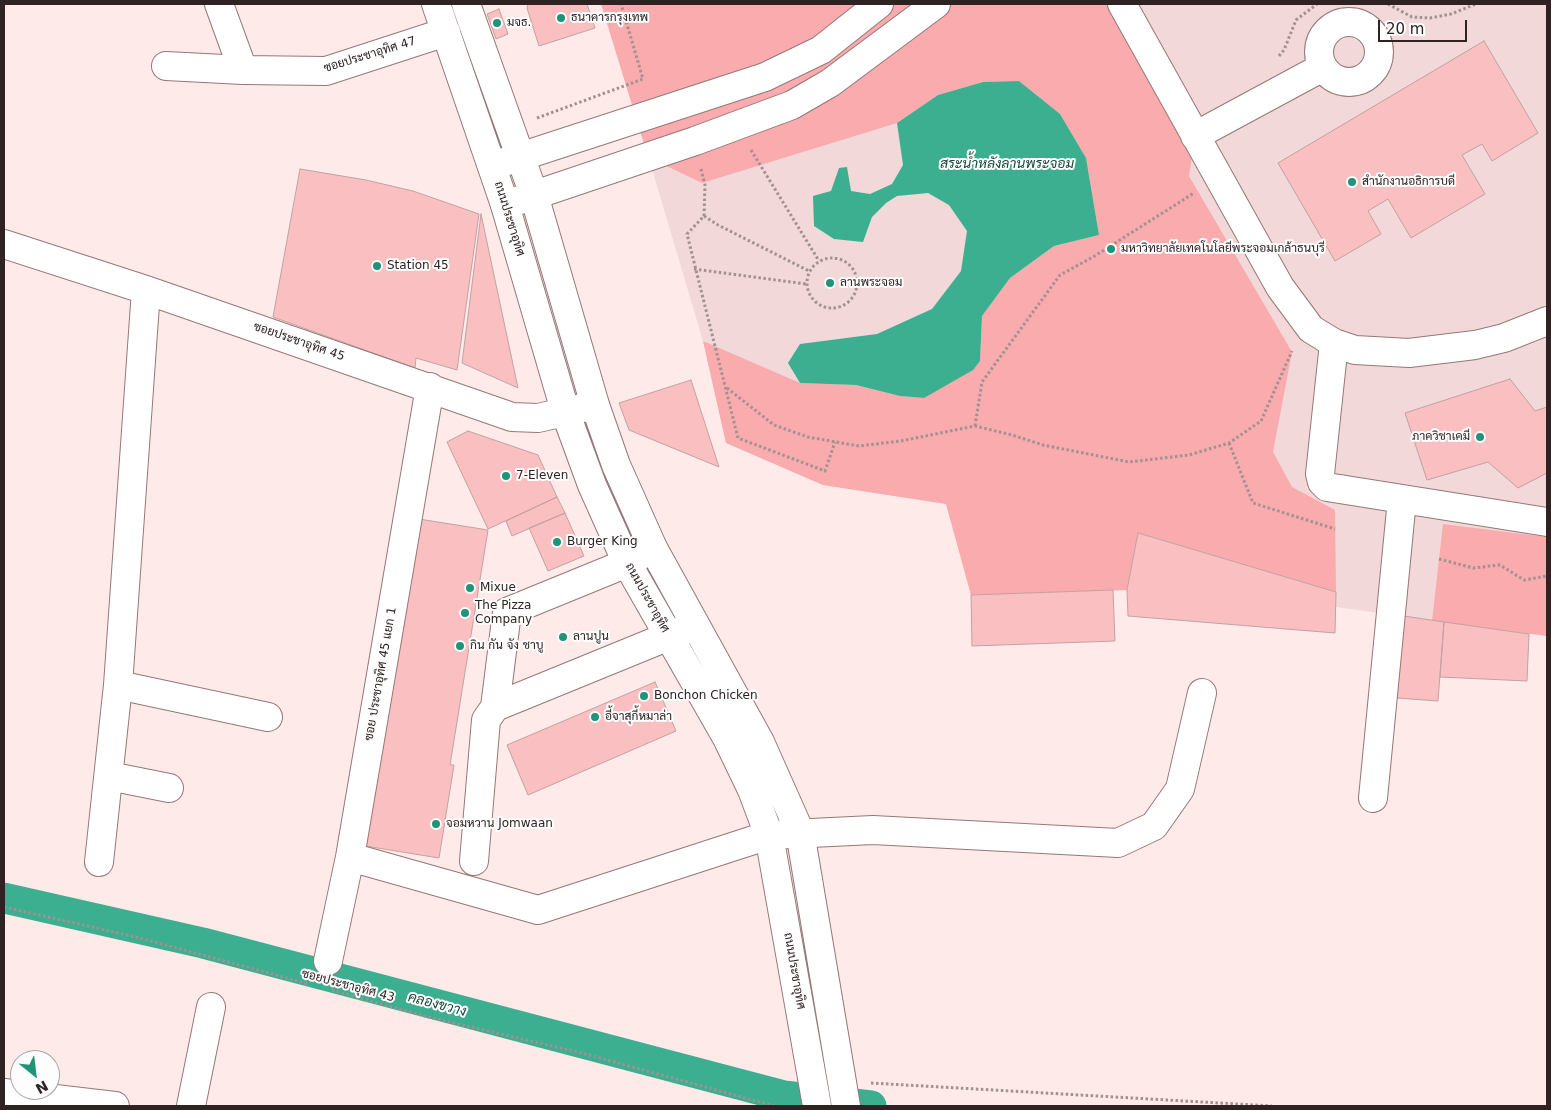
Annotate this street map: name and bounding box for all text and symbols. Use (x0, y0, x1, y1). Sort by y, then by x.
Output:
scale bar (1381, 10, 1470, 42)
place label: ธนาคารกรุงเทพ (571, 11, 648, 25)
marker: ธนาคารกรุงเทพ (555, 12, 567, 24)
place label: มจธ. (507, 16, 531, 30)
marker: มจธ. (491, 17, 503, 29)
text: 20 m (1386, 20, 1424, 38)
street label: ซอยประชาอุทิศ 47 (322, 34, 418, 76)
water label: สระน้ำหลังลานพระจอม (940, 156, 1074, 172)
place label: สำนักงานอธิการบดี (1362, 175, 1455, 189)
marker: สำนักงานอธิการบดี (1346, 176, 1358, 188)
street label: ถนนประชาอุทิศ (491, 180, 527, 258)
place label: มหาวิทยาลัยเทคโนโลยีพระจอมเกล้าธนบุรี (1121, 242, 1325, 256)
marker: มหาวิทยาลัยเทคโนโลยีพระจอมเกล้าธนบุรี (1105, 243, 1117, 255)
place label: Station 45 (387, 259, 449, 273)
marker: Station 45 (371, 260, 383, 272)
place label: ลานพระจอม (840, 276, 902, 290)
marker: ลานพระจอม (824, 277, 836, 289)
street label: ซอยประชาอุทิศ 45 (251, 320, 347, 364)
place label: ภาควิชาเคมี (1412, 430, 1470, 444)
marker: ภาควิชาเคมี (1474, 431, 1486, 443)
place label: 7-Eleven (516, 469, 568, 483)
marker: 7-Eleven (500, 470, 512, 482)
place label: Burger King (567, 535, 638, 549)
marker: Burger King (551, 536, 563, 548)
street label: ถนนประชาอุทิศ (622, 561, 672, 635)
place label: Mixue (480, 581, 516, 595)
marker: Mixue (464, 582, 476, 594)
place label: The Pizza Company (475, 599, 532, 627)
street label: ซอย ประชาอุทิศ 45 แยก 1 (362, 606, 400, 742)
marker: The Pizza Company (459, 607, 471, 619)
place label: ลานปูน (573, 630, 609, 644)
marker: ลานปูน (557, 631, 569, 643)
place label: กิน กัน จัง ชาบู (470, 639, 544, 653)
marker: กิน กัน จัง ชาบู (454, 640, 466, 652)
place label: Bonchon Chicken (654, 689, 758, 703)
marker: Bonchon Chicken (638, 690, 650, 702)
place label: อี้จาสุกี้หมาล่า (605, 710, 672, 724)
marker: อี้จาสุกี้หมาล่า (589, 711, 601, 723)
place label: จอมหวาน Jomwaan (446, 817, 553, 831)
marker: จอมหวาน Jomwaan (430, 818, 442, 830)
street label: ถนนประชาอุทิศ (780, 932, 808, 1010)
street label: ซอยประชาอุทิศ 43 (300, 967, 396, 1005)
water label: คลองขวาง (406, 989, 468, 1021)
north arrow (10, 1050, 60, 1100)
text: N (33, 1077, 51, 1097)

